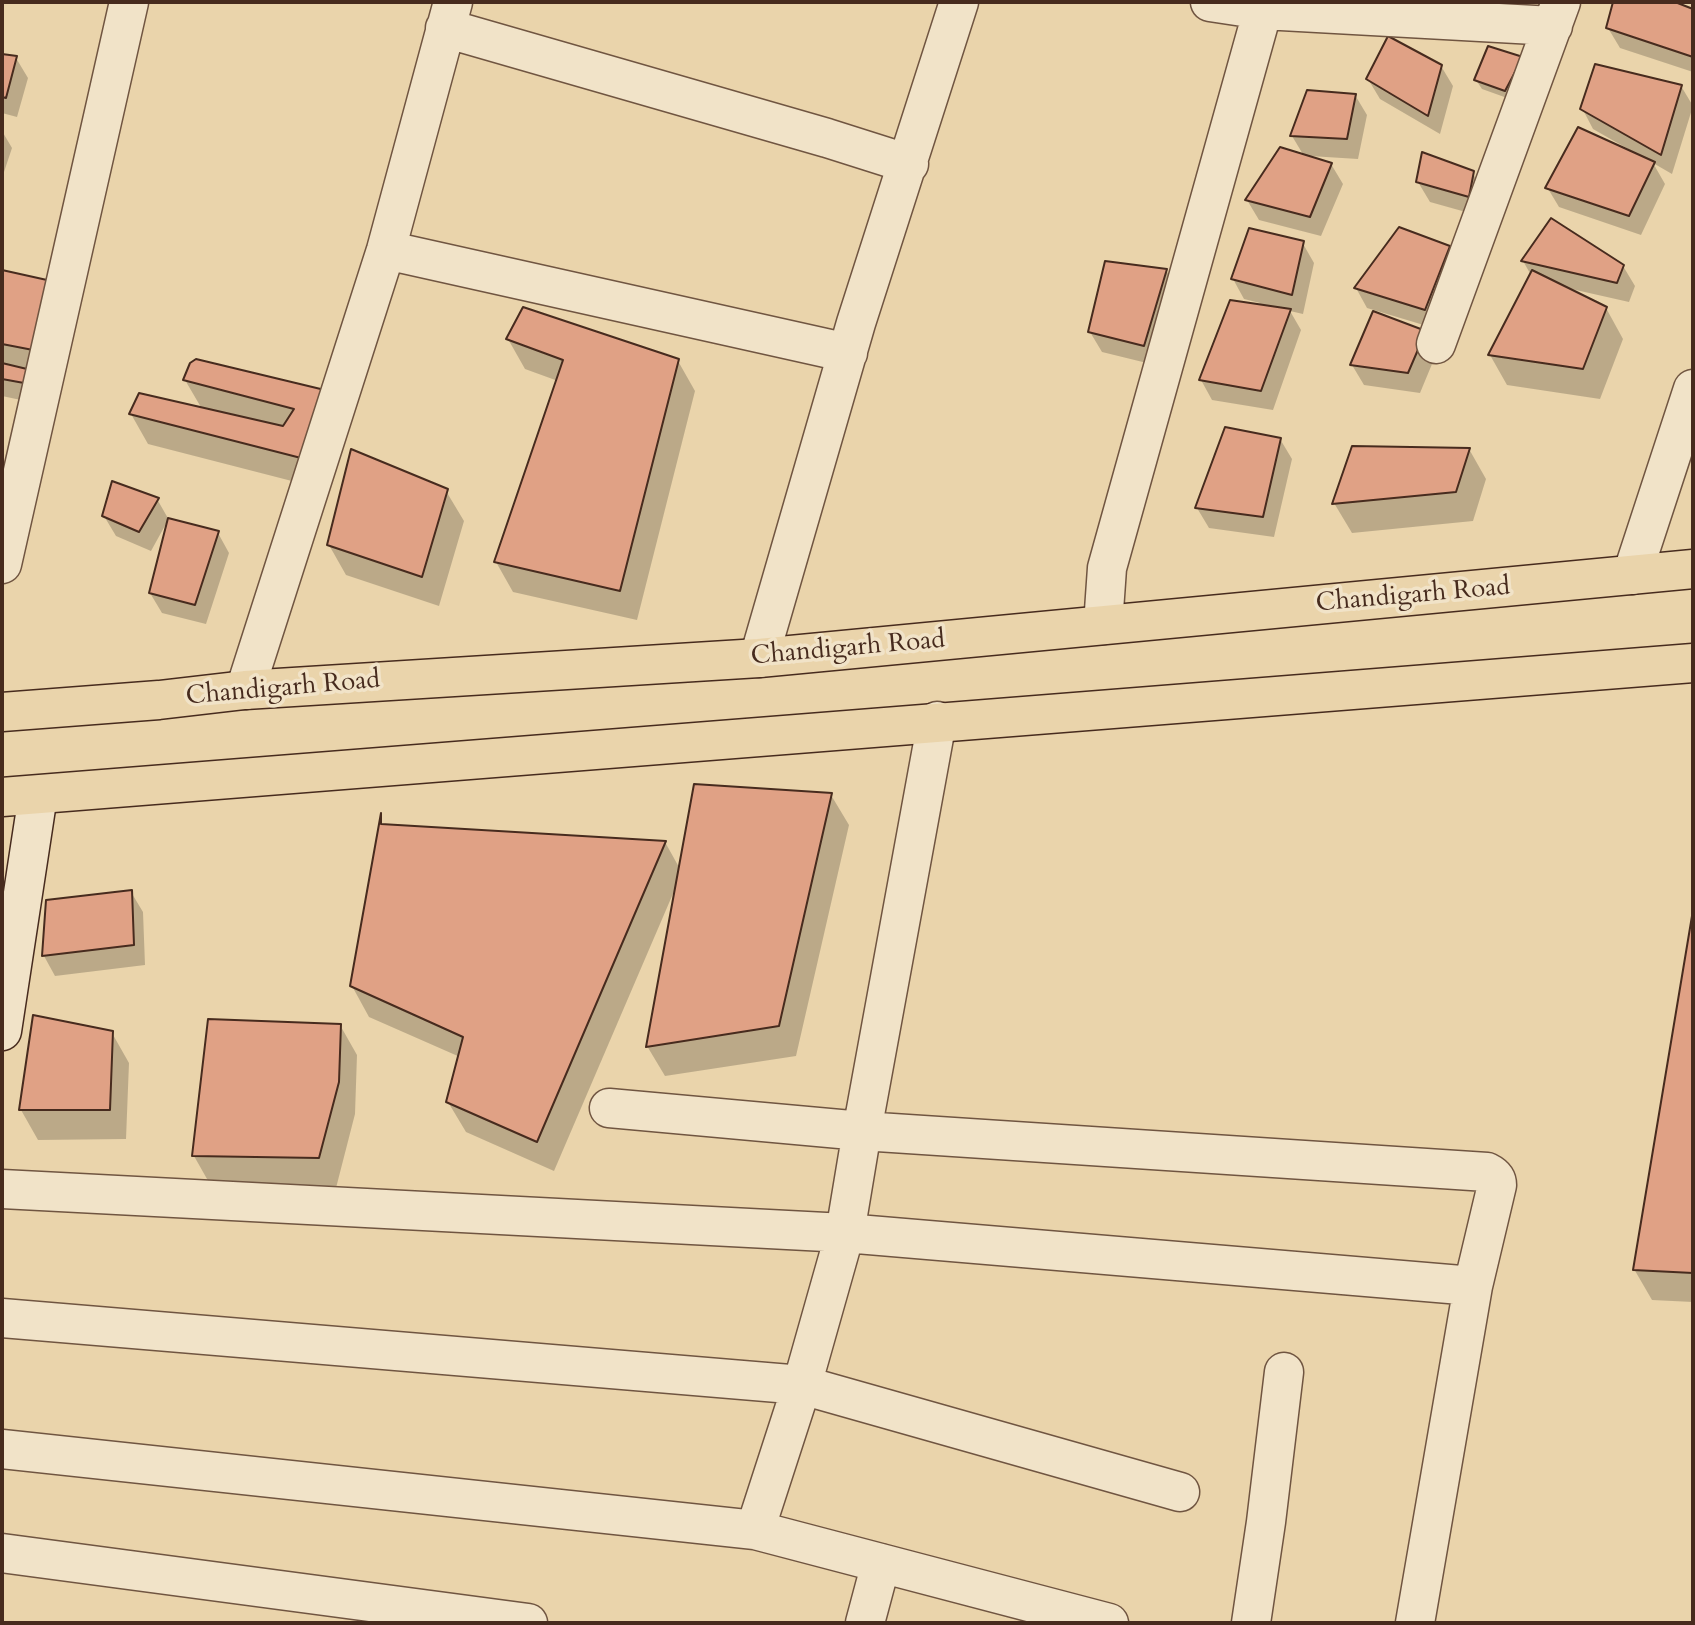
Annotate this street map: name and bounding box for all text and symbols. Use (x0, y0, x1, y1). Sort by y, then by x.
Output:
street label: Chandigarh Road (1315, 572, 1511, 620)
street label: Chandigarh Road (750, 625, 946, 673)
street label: Chandigarh Road (185, 665, 381, 713)

